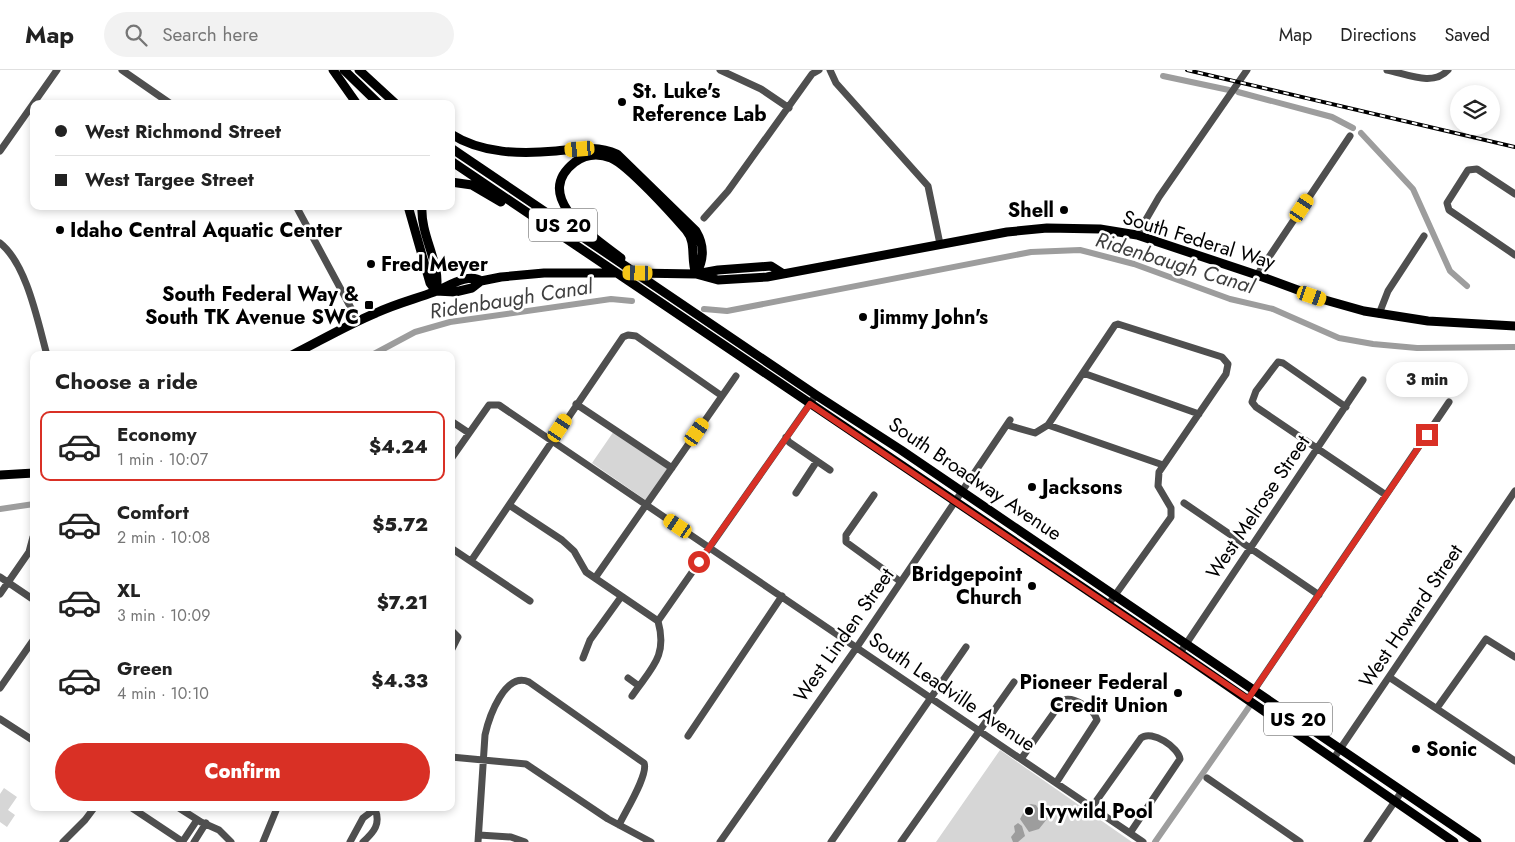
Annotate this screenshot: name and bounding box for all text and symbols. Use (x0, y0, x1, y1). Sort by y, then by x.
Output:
search box (104, 12, 454, 57)
text: Map (25, 17, 74, 52)
icon: search (122, 21, 150, 49)
text: Search here (162, 21, 258, 48)
text: Map (1279, 22, 1312, 48)
text: Directions (1340, 22, 1416, 48)
text: Saved (1444, 22, 1490, 48)
place label: St. Luke's Reference Lab (632, 77, 767, 129)
map controls (1450, 85, 1500, 135)
button: layers (1450, 85, 1500, 135)
marker: St. Luke's Reference Lab (616, 96, 628, 108)
text: West Richmond Street (85, 118, 281, 145)
car (564, 140, 595, 158)
text: West Targee Street (85, 166, 254, 193)
car (1287, 191, 1316, 225)
place label: Shell (1008, 196, 1054, 225)
street label: South Federal Way (1119, 203, 1279, 277)
marker: Shell (1058, 204, 1070, 216)
road number: US 20 (529, 208, 597, 242)
place label: Idaho Central Aquatic Center (70, 216, 343, 245)
marker: Idaho Central Aquatic Center (54, 224, 66, 236)
water label: Ridenbaugh Canal (1092, 225, 1259, 302)
place label: Fred Meyer (381, 250, 489, 279)
marker: Fred Meyer (365, 258, 377, 270)
car (622, 265, 653, 281)
water label: Ridenbaugh Canal (427, 271, 596, 327)
place label: South Federal Way & South TK Avenue SWC (145, 280, 359, 332)
car (1295, 284, 1328, 308)
marker: South Federal Way & South TK Avenue SWC (363, 299, 375, 311)
place label: Jimmy John's (869, 303, 988, 332)
marker: Jimmy John's (857, 311, 869, 323)
callout: 3 min (1386, 362, 1468, 398)
text: Choose a ride (55, 365, 198, 397)
text: 3 min (1406, 368, 1448, 391)
street label: South Broadway Avenue (883, 410, 1067, 548)
car (545, 411, 574, 445)
car (682, 415, 711, 449)
text: Economy (117, 421, 197, 448)
icon: car (57, 424, 102, 469)
route end (1416, 424, 1438, 446)
street label: West Melrose Street (1199, 429, 1317, 585)
text: $4.24 (369, 433, 428, 460)
text: 1 min · 10:07 (117, 448, 208, 471)
place label: Jacksons (1038, 473, 1122, 502)
marker: Jacksons (1026, 481, 1038, 493)
text: Comfort (117, 499, 189, 526)
icon: car (57, 502, 102, 547)
text: $5.72 (372, 511, 428, 538)
car (661, 511, 694, 541)
text: 2 min · 10:08 (117, 526, 210, 549)
street label: West Howard Street (1352, 538, 1470, 694)
route start (688, 551, 710, 573)
place label: Bridgepoint Church (911, 560, 1023, 612)
street label: West Linden Street (787, 562, 901, 708)
text: XL (117, 577, 140, 604)
icon: car (57, 580, 102, 625)
marker: Bridgepoint Church (1026, 580, 1038, 592)
text: $7.21 (377, 589, 428, 616)
text: 3 min · 10:09 (117, 604, 210, 627)
street label: South Leadville Avenue (863, 625, 1041, 759)
text: Green (117, 655, 173, 682)
icon: car (57, 658, 102, 703)
text: $4.33 (371, 667, 428, 694)
place label: Pioneer Federal Credit Union (1019, 668, 1168, 720)
text: 4 min · 10:10 (117, 682, 209, 705)
marker: Pioneer Federal Credit Union (1172, 687, 1184, 699)
road number: US 20 (1264, 703, 1332, 736)
place label: Sonic (1426, 735, 1477, 764)
button: Confirm (55, 743, 430, 801)
marker: Sonic (1410, 743, 1422, 755)
place label: Ivywild Pool (1039, 797, 1153, 826)
marker: Ivywild Pool (1023, 805, 1035, 817)

